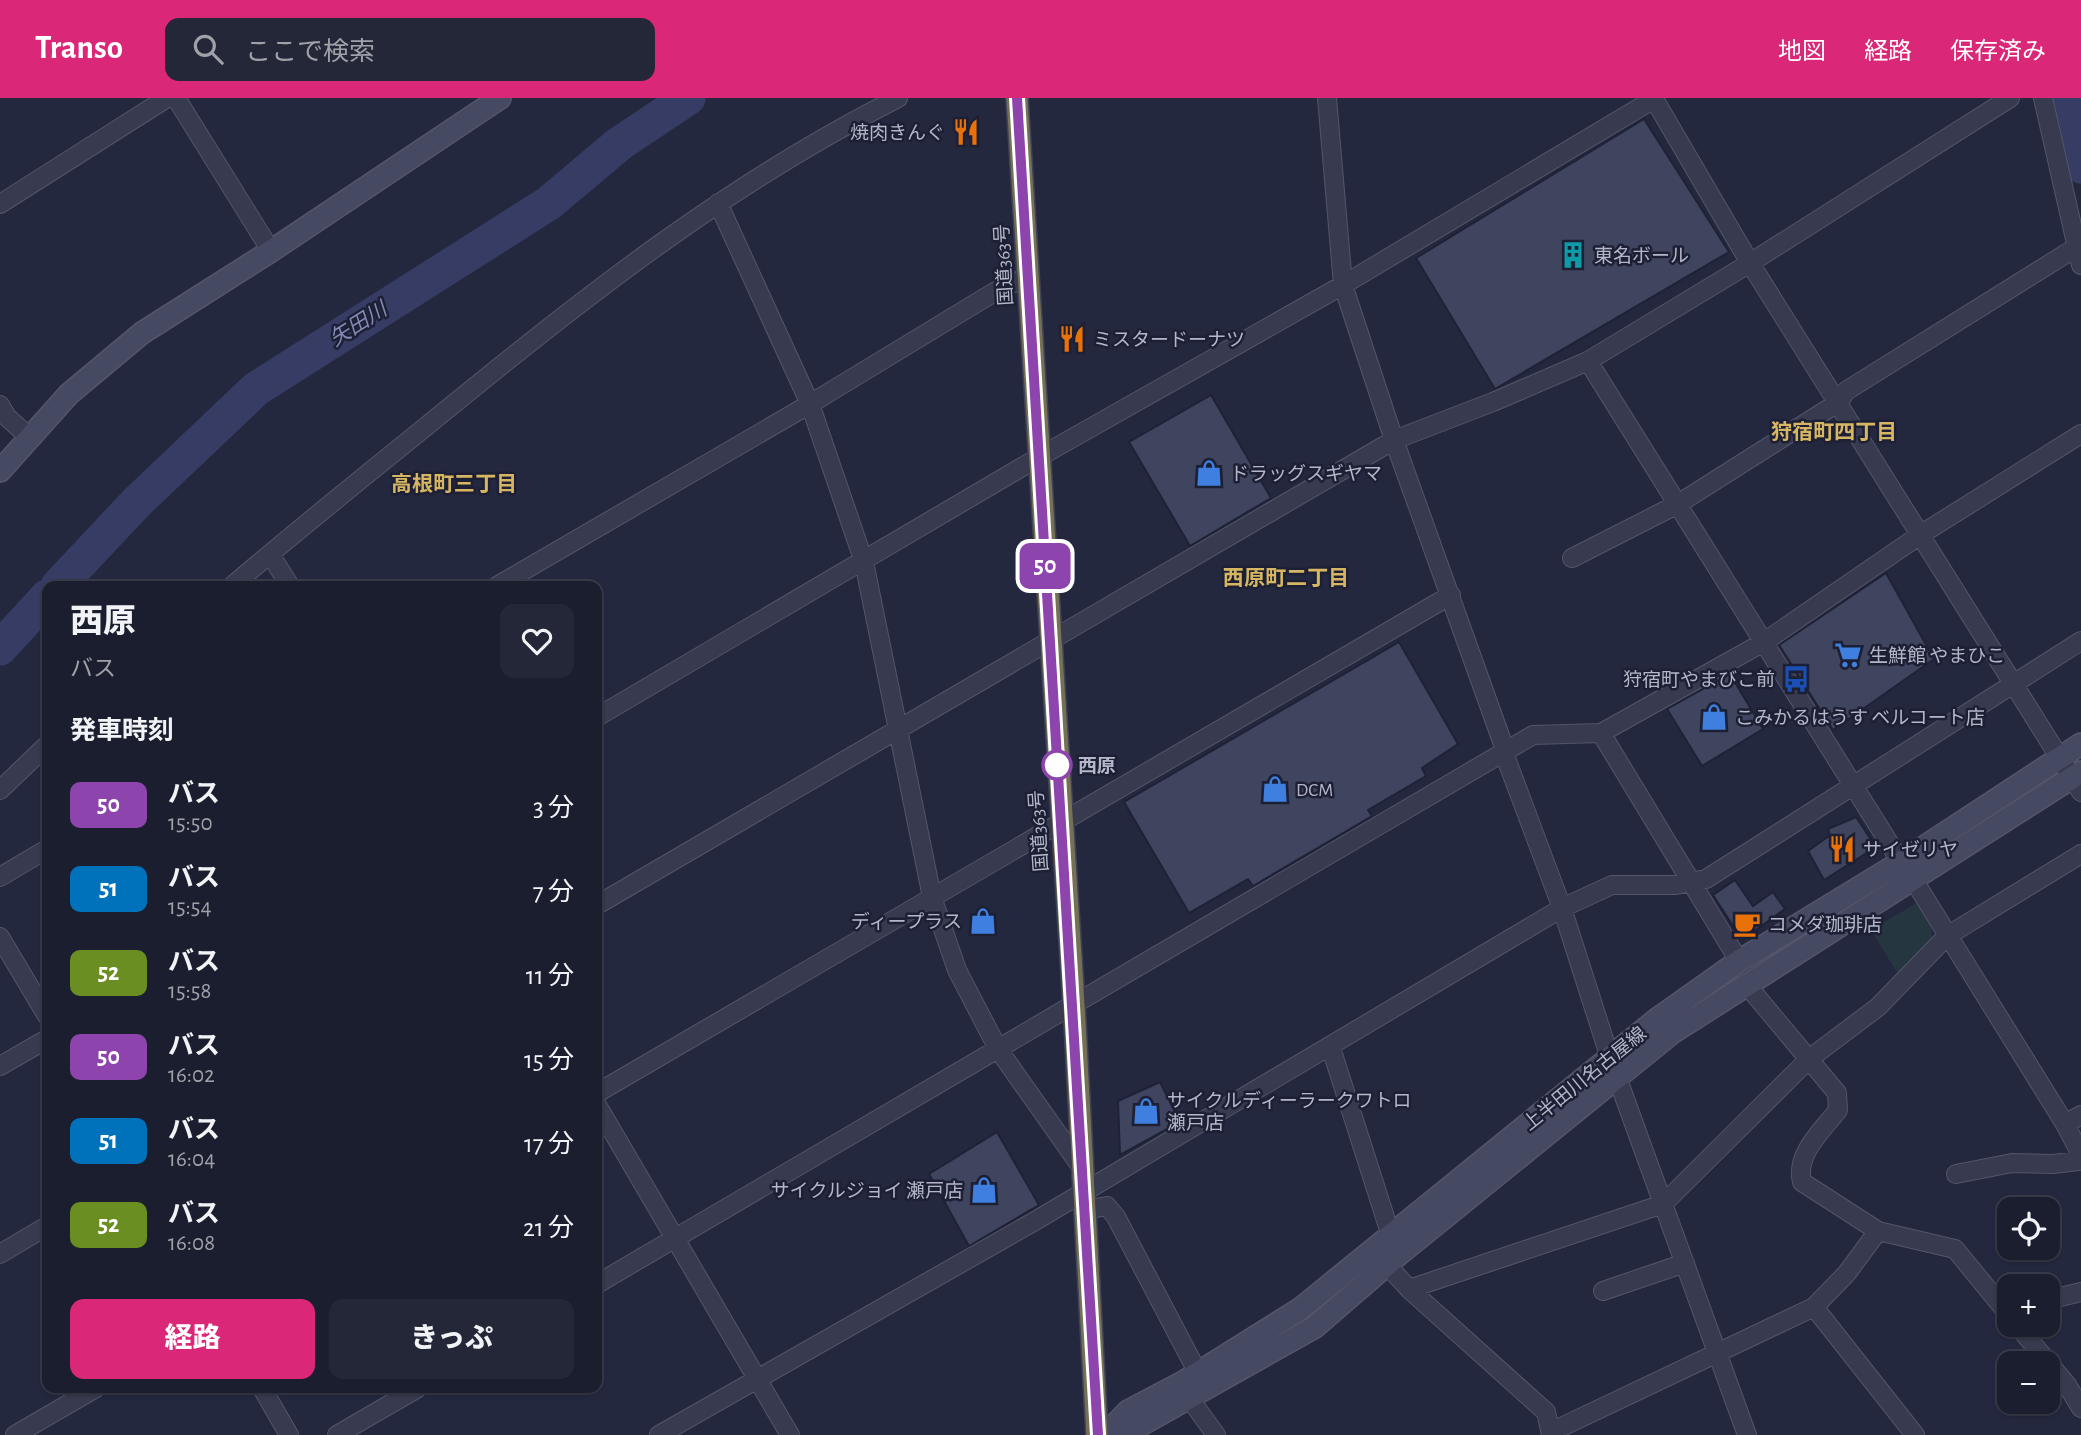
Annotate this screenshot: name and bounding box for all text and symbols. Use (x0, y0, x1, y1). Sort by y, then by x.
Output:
search box (165, 18, 655, 81)
icon: search (189, 30, 227, 68)
text: Transo (35, 32, 123, 65)
text: ここで検索 (245, 39, 375, 65)
text: 地図 (1778, 40, 1826, 64)
text: 経路 (1864, 40, 1912, 64)
text: 保存済み (1950, 40, 2046, 64)
restaurant icon: 焼肉きんぐ (951, 117, 981, 147)
place label: 焼肉きんぐ (850, 123, 945, 143)
street label: 国道363号 (992, 224, 1016, 306)
building icon: 東名ボール (1558, 240, 1588, 270)
place label: 東名ボール (1594, 245, 1689, 266)
water label: 矢田川 (325, 297, 392, 350)
restaurant icon: ミスタードーナツ (1057, 324, 1087, 354)
place label: ミスタードーナツ (1093, 330, 1245, 350)
district label: 狩宿町四丁目 (1771, 421, 1897, 443)
shop icon: ドラッグスギヤマ (1194, 458, 1224, 488)
place label: ドラッグスギヤマ (1230, 463, 1382, 484)
district label: 高根町三丁目 (391, 473, 517, 495)
line badge: 50 (1014, 543, 1076, 589)
text: 50 (1034, 554, 1056, 578)
district label: 西原町二丁目 (1223, 568, 1349, 589)
button: heart (500, 604, 574, 678)
text: 西原 (70, 606, 136, 639)
supermarket icon: 生鮮館 やまひこ (1833, 640, 1863, 670)
place label: 生鮮館 やまひこ (1869, 646, 2005, 666)
text: バス (70, 658, 116, 681)
bus stop icon: 狩宿町やまびこ前 (1781, 664, 1811, 694)
place label: 狩宿町やまびこ前 (1623, 669, 1775, 690)
shop icon: こみかるはうす ベルコート店 (1699, 702, 1729, 732)
place label: こみかるはうす ベルコート店 (1735, 707, 1985, 728)
text: 発車時刻 (70, 718, 174, 744)
marker: 西原 (1042, 750, 1072, 780)
place label: 西原 (1078, 757, 1116, 776)
shop icon: DCM (1260, 774, 1290, 804)
text: バス (168, 781, 220, 807)
place label: DCM (1296, 781, 1333, 800)
street label: 国道363号 (1026, 790, 1052, 872)
text: 50 (97, 793, 120, 817)
text: 3 分 (533, 795, 574, 821)
text: 15:50 (168, 812, 213, 835)
restaurant icon: サイゼリヤ (1827, 834, 1857, 864)
place label: サイゼリヤ (1863, 840, 1958, 860)
text: バス (168, 865, 220, 891)
text: 51 (99, 877, 118, 901)
text: 7 分 (533, 879, 574, 905)
text: 15:54 (168, 896, 211, 919)
shop icon: ディープラス (968, 906, 998, 936)
cafe icon: コメダ珈琲店 (1732, 909, 1762, 939)
place label: ディープラス (851, 911, 962, 932)
place label: コメダ珈琲店 (1768, 914, 1882, 935)
text: バス (168, 949, 220, 975)
text: 52 (98, 961, 119, 985)
text: 11 分 (526, 963, 574, 989)
text: 15:58 (168, 980, 211, 1003)
street label: 上半田川名古屋線 (1519, 1022, 1650, 1134)
text: バス (168, 1033, 220, 1059)
text: 50 (97, 1045, 120, 1069)
text: 15 分 (524, 1047, 574, 1073)
text: 16:02 (168, 1064, 215, 1087)
place label: サイクルディーラークワトロ 瀬戸店 (1167, 1090, 1412, 1133)
shop icon: サイクルディーラークワトロ 瀬戸店 (1131, 1096, 1161, 1126)
text: バス (168, 1117, 220, 1143)
text: 51 (99, 1129, 118, 1153)
text: 17 分 (524, 1131, 574, 1157)
text: 16:04 (168, 1148, 215, 1171)
shop icon: サイクルジョイ 瀬戸店 (969, 1175, 999, 1205)
place label: サイクルジョイ 瀬戸店 (771, 1180, 963, 1201)
map controls (1997, 1197, 2060, 1414)
button: locate (1997, 1197, 2060, 1260)
text: バス (168, 1201, 220, 1227)
text: 52 (98, 1213, 119, 1237)
text: 21 分 (523, 1215, 574, 1241)
text: 16:08 (168, 1232, 215, 1255)
button: + (1997, 1274, 2060, 1337)
button: 経路 (70, 1299, 315, 1379)
button: きっぷ (329, 1299, 574, 1379)
button: − (1997, 1351, 2060, 1414)

